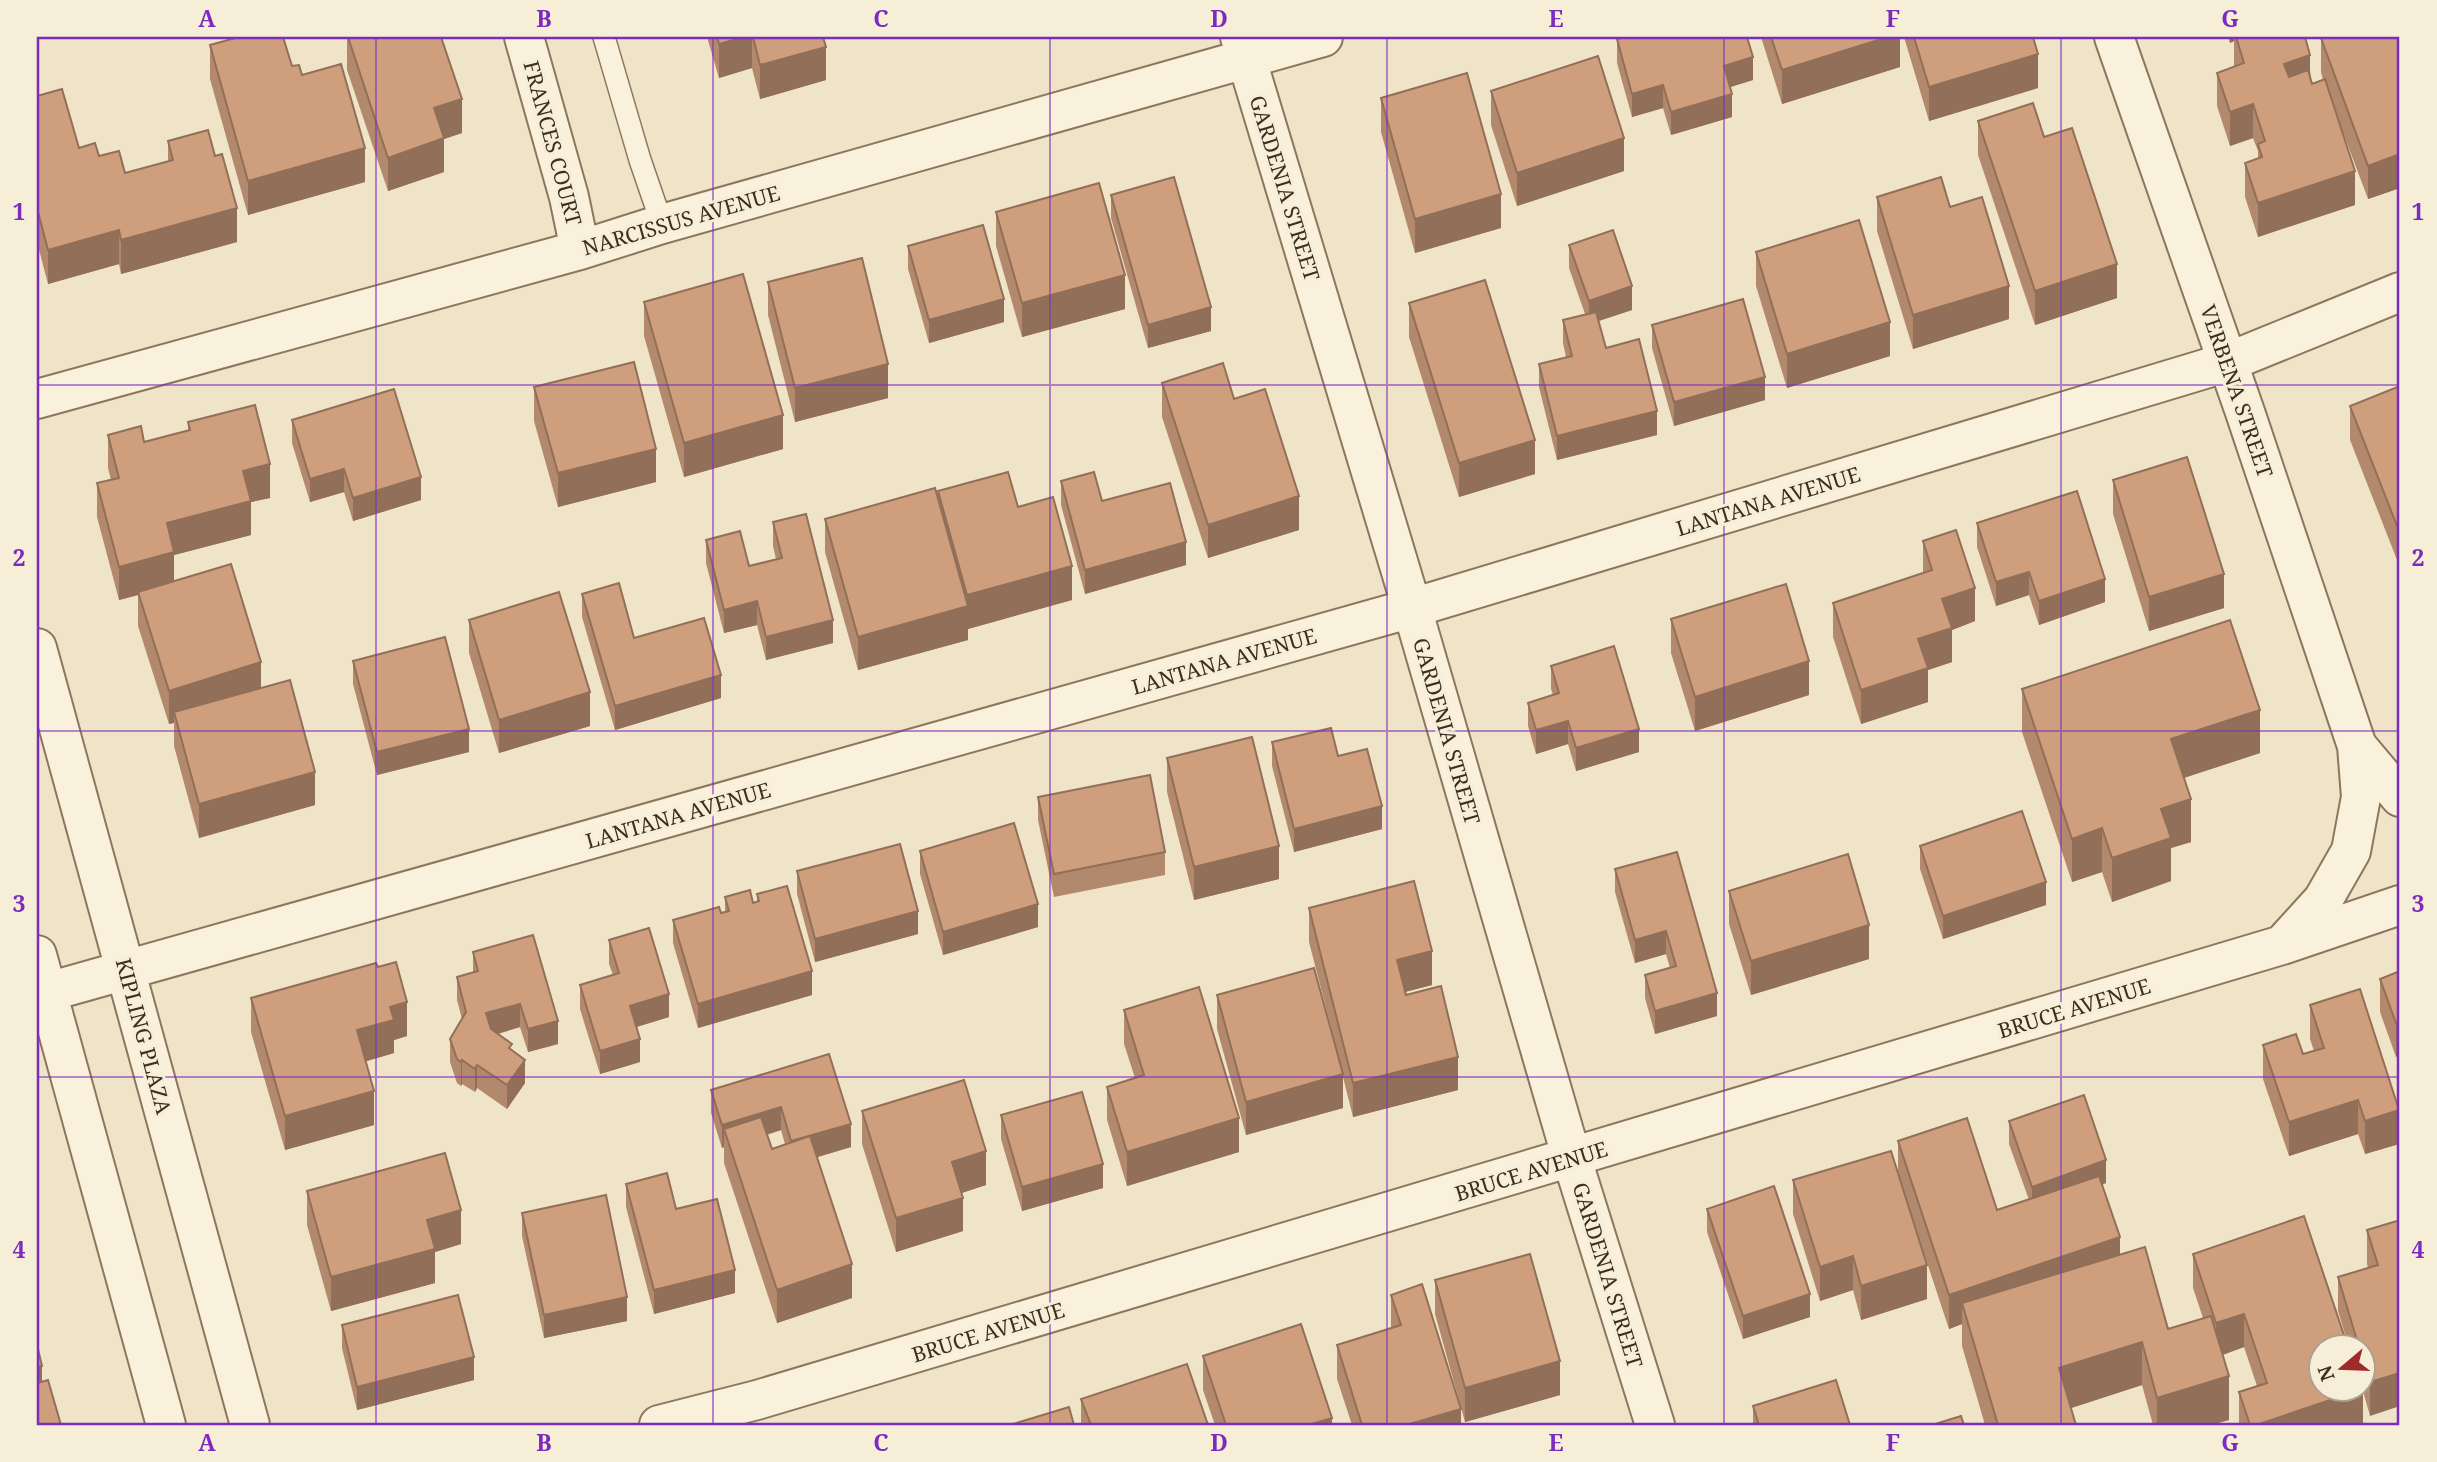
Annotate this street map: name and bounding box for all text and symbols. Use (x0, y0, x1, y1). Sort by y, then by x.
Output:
text: A (198, 2, 216, 34)
text: B (536, 2, 552, 34)
text: C (873, 2, 889, 34)
text: D (1210, 2, 1228, 34)
text: E (1548, 2, 1564, 34)
text: F (1886, 2, 1900, 34)
text: G (2221, 2, 2239, 34)
street label: FRANCES COURT (518, 57, 589, 229)
street label: GARDENIA STREET (1243, 92, 1327, 284)
street label: NARCISSUS AVENUE (579, 178, 783, 262)
text: 1 (13, 195, 26, 227)
text: 1 (2412, 195, 2425, 227)
street label: VERBENA STREET (2194, 301, 2280, 481)
street label: LANTANA AVENUE (1672, 460, 1864, 542)
text: 2 (13, 541, 26, 573)
text: 2 (2412, 541, 2425, 573)
street label: LANTANA AVENUE (1128, 621, 1320, 701)
street label: GARDENIA STREET (1407, 635, 1487, 828)
street label: LANTANA AVENUE (582, 775, 774, 855)
text: 3 (13, 887, 26, 919)
text: 3 (2412, 887, 2425, 919)
street label: KIPLING PLAZA (110, 955, 178, 1117)
street label: BRUCE AVENUE (1994, 971, 2154, 1045)
street label: BRUCE AVENUE (1451, 1134, 1611, 1208)
street label: GARDENIA STREET (1566, 1179, 1650, 1371)
text: 4 (13, 1233, 26, 1265)
text: 4 (2412, 1233, 2425, 1265)
street label: BRUCE AVENUE (908, 1295, 1068, 1369)
north arrow (2308, 1332, 2378, 1402)
text: N (2311, 1362, 2341, 1385)
text: A (198, 1426, 216, 1458)
text: B (536, 1426, 552, 1458)
text: C (873, 1426, 889, 1458)
text: D (1210, 1426, 1228, 1458)
text: E (1548, 1426, 1564, 1458)
text: F (1886, 1426, 1900, 1458)
text: G (2221, 1426, 2239, 1458)

